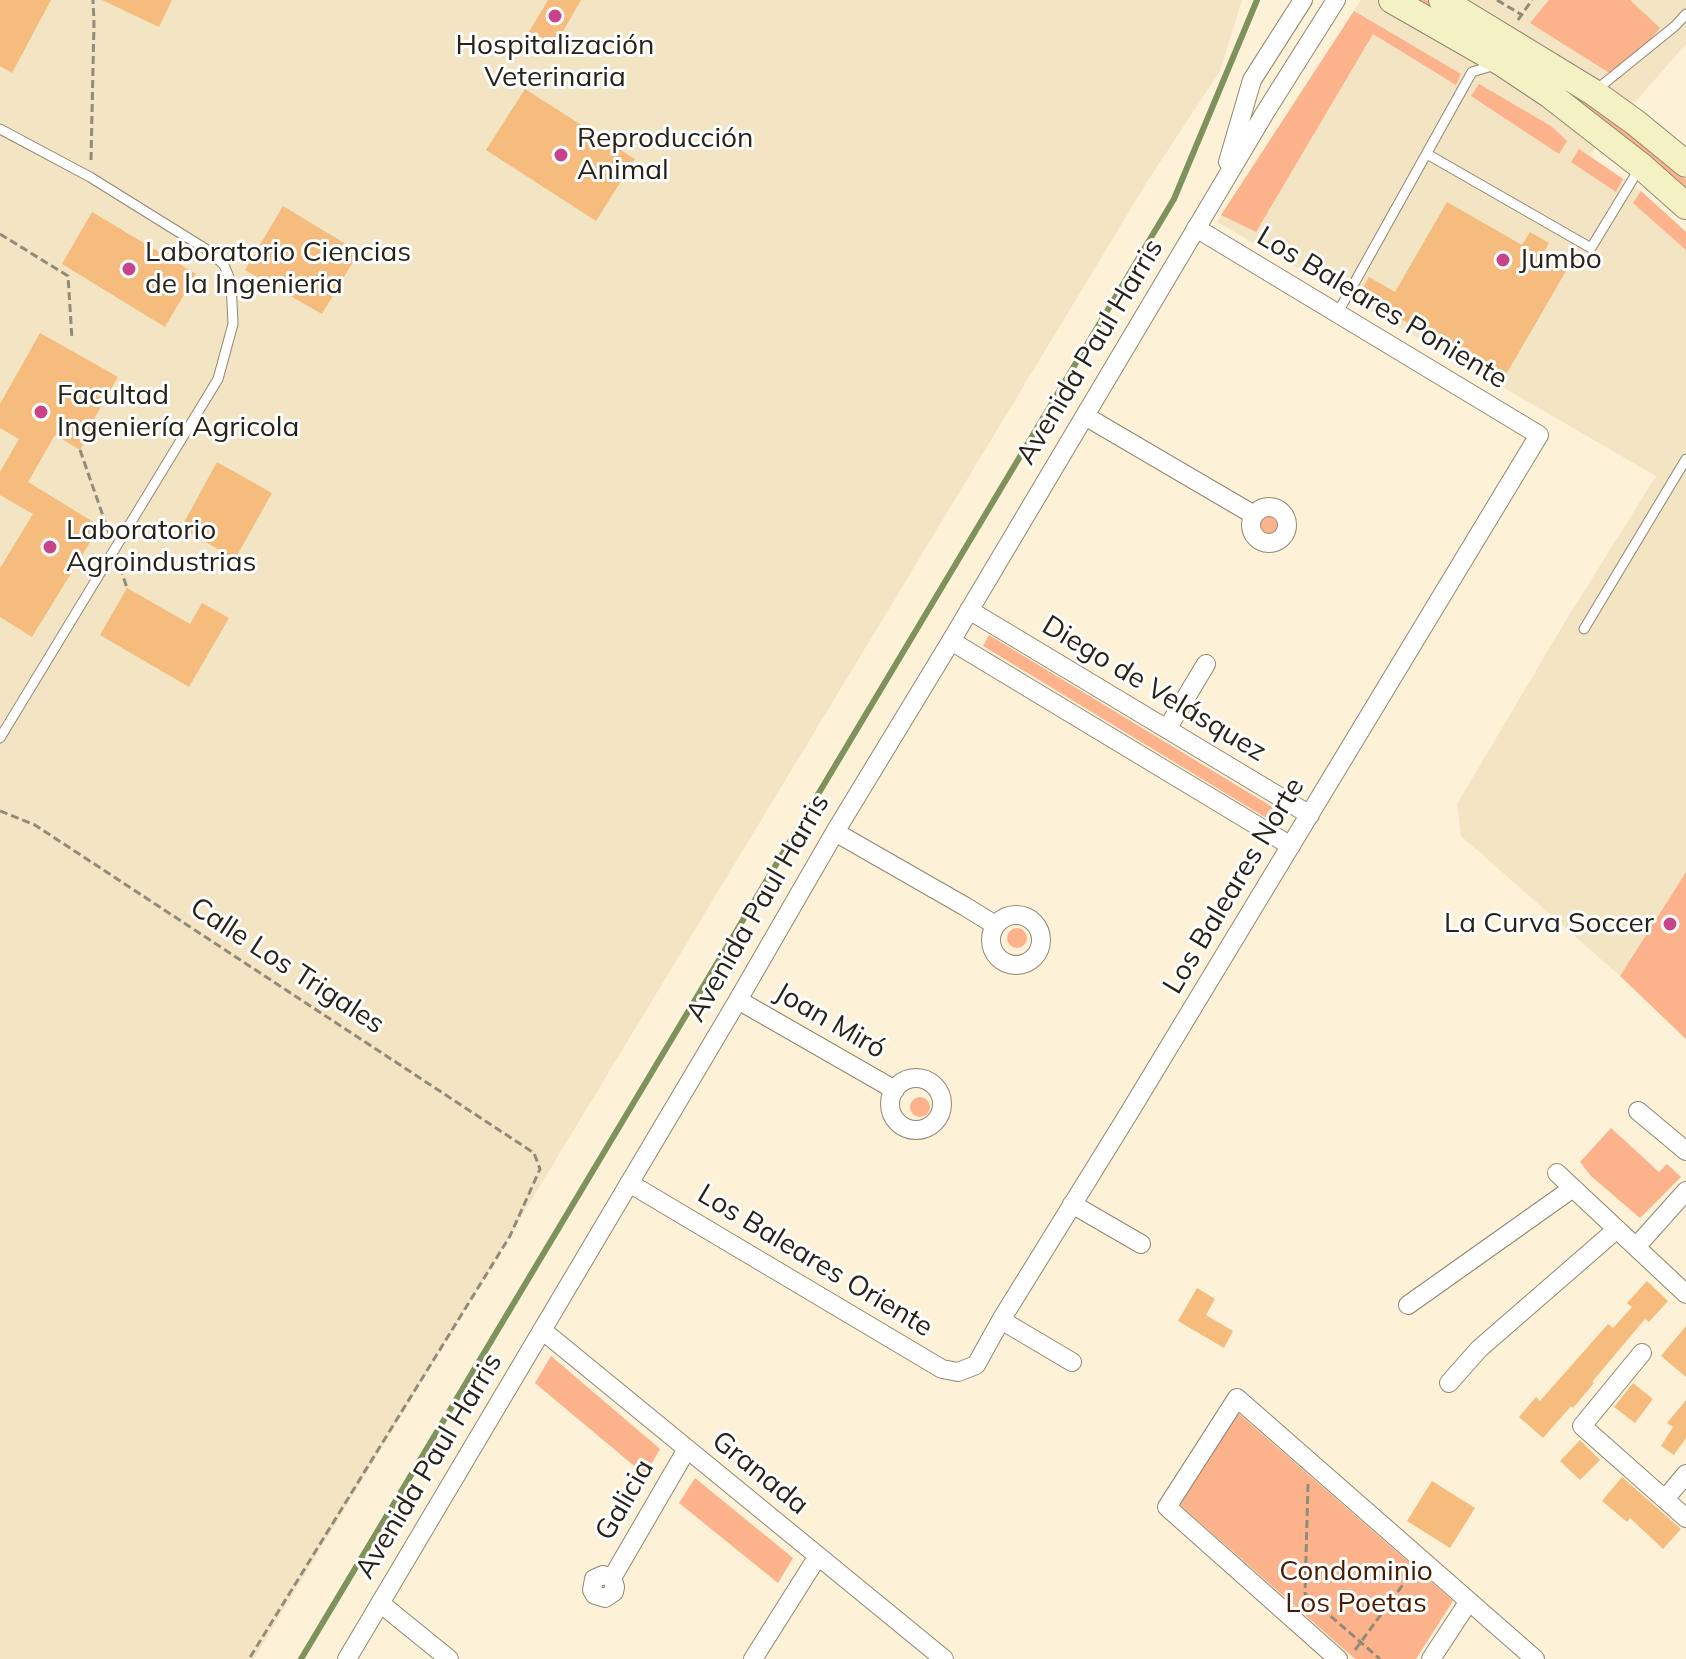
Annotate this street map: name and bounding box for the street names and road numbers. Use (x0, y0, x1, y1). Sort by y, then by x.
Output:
street label: Los Baleares Poniente (1251, 220, 1513, 396)
street label: Avenida Paul Harris (1009, 233, 1171, 471)
street label: Diego de Velásquez (1036, 609, 1272, 769)
street label: Los Baleares Norte (1156, 772, 1312, 1000)
street label: Avenida Paul Harris (679, 788, 837, 1028)
street label: Calle Los Trigales (184, 891, 390, 1041)
street label: Joan Miró (769, 976, 891, 1066)
street label: Los Baleares Oriente (691, 1178, 939, 1344)
street label: Avenida Paul Harris (348, 1347, 510, 1585)
street label: Granada (705, 1424, 815, 1522)
street label: Galicia (588, 1454, 662, 1546)

